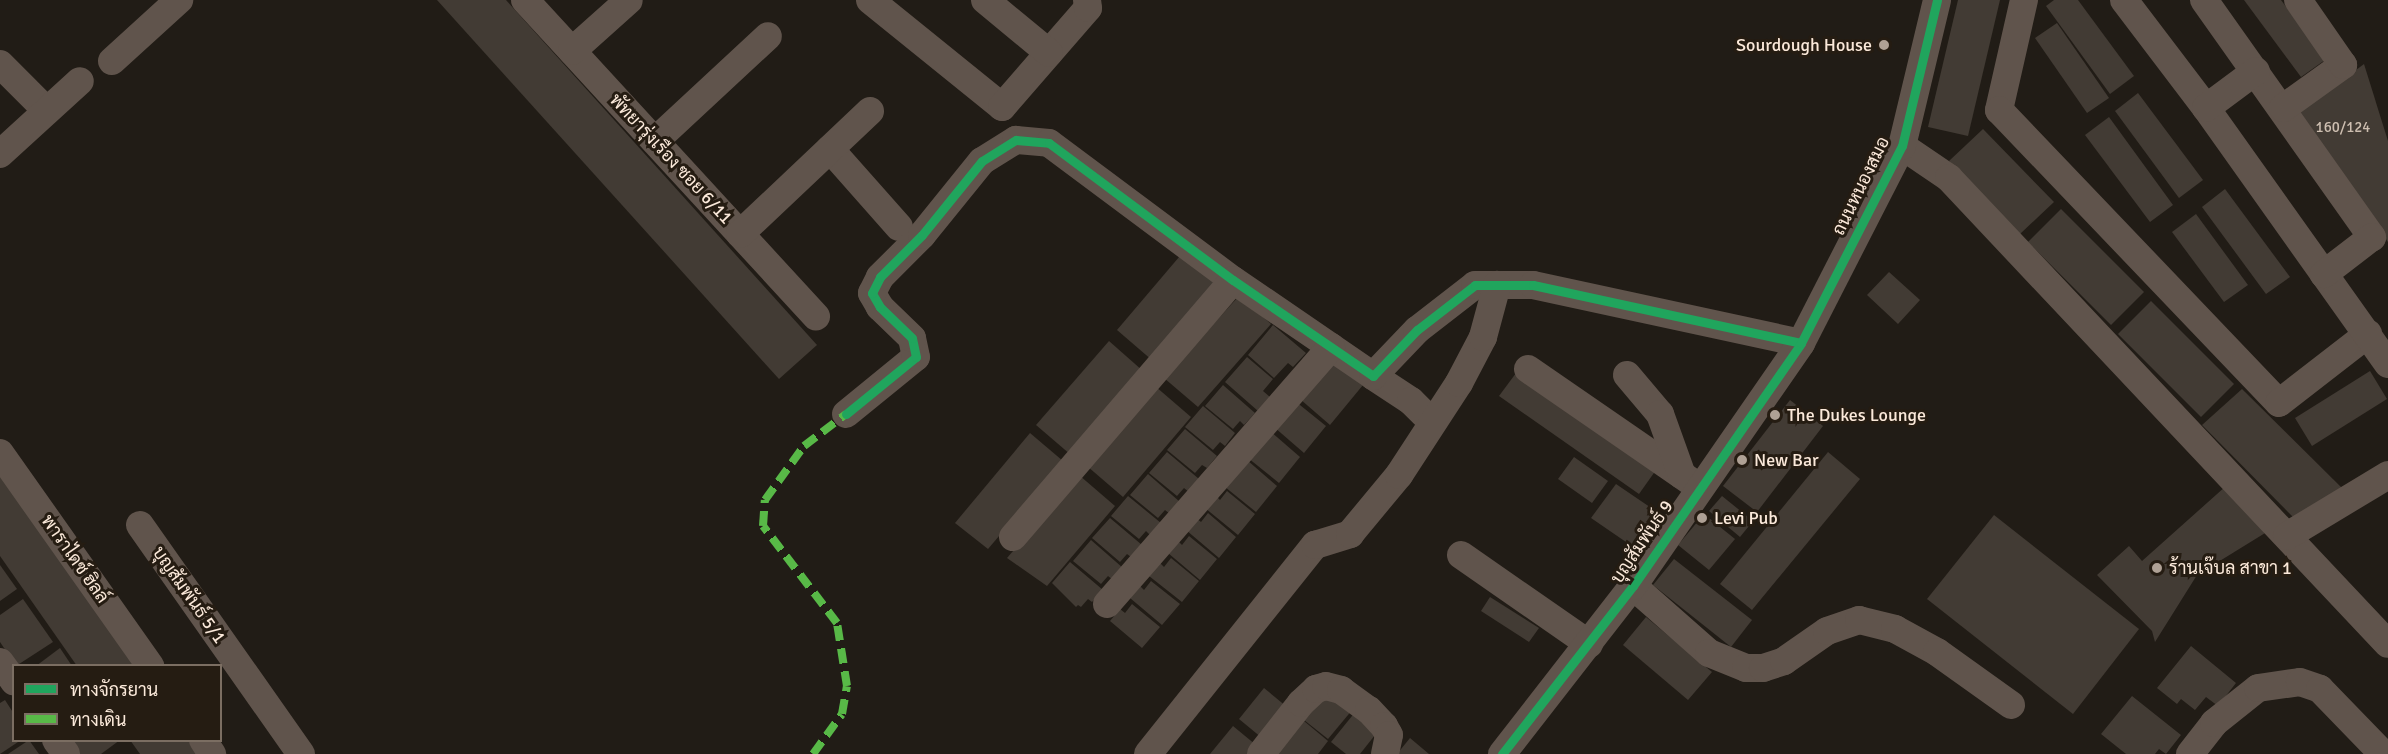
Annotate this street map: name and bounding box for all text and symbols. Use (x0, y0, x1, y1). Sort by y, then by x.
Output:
place label: Sourdough House (1736, 34, 1872, 56)
marker: Sourdough House (1877, 38, 1891, 52)
street label: พัทยารุ่งเรือง ซอย 6/11 (605, 89, 737, 229)
house number: 160/124 (2316, 119, 2370, 137)
street label: ถนนหนองสมอ (1828, 133, 1894, 239)
place label: The Dukes Lounge (1787, 404, 1926, 426)
marker: The Dukes Lounge (1768, 408, 1782, 422)
place label: New Bar (1754, 449, 1819, 471)
marker: New Bar (1735, 453, 1749, 467)
street label: บุญสัมพันธ์ 9 (1606, 496, 1678, 588)
place label: Levi Pub (1714, 507, 1778, 529)
street label: พาราไดซ์ ฮิลล์ (37, 511, 113, 607)
marker: Levi Pub (1695, 511, 1709, 525)
street label: บุญสัมพันธ์ 5/1 (148, 542, 230, 648)
place label: ร้านเจ๊บล สาขา 1 (2169, 557, 2292, 579)
marker: ร้านเจ๊บล สาขา 1 (2150, 561, 2164, 575)
legend (12, 664, 222, 742)
text: ทางจักรยาน (70, 679, 158, 701)
text: ทางเดิน (70, 709, 126, 731)

